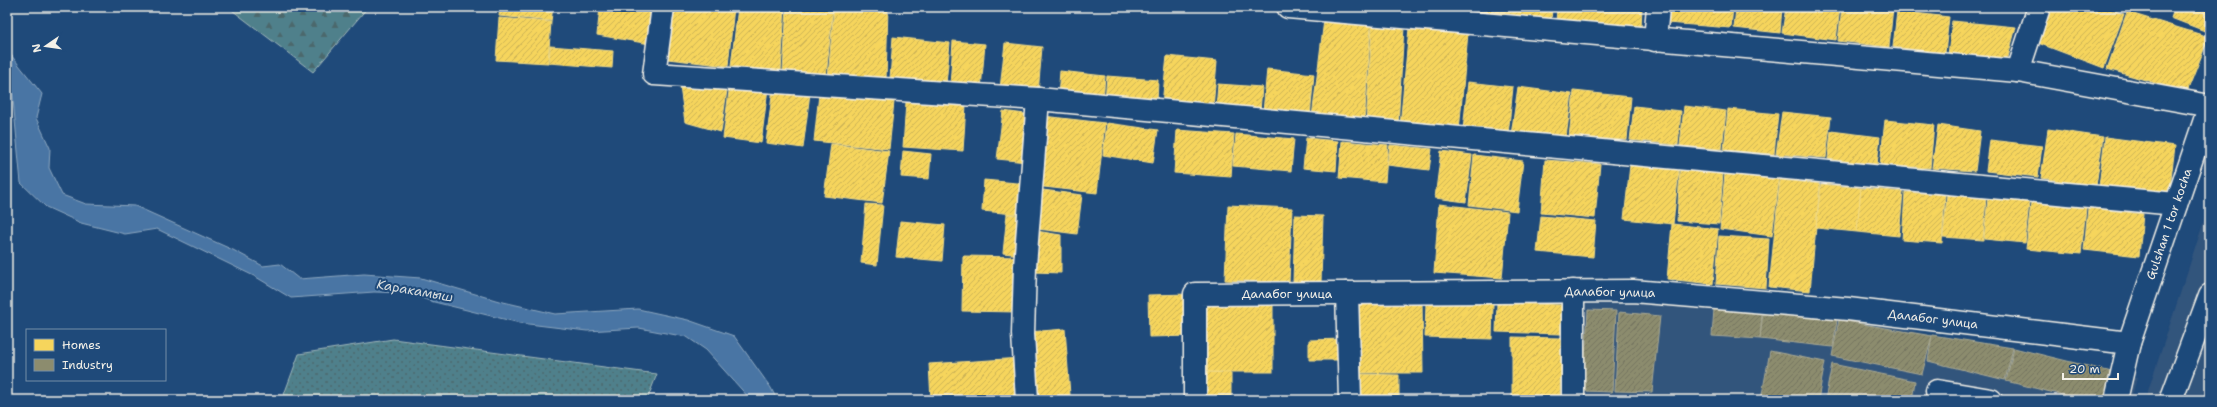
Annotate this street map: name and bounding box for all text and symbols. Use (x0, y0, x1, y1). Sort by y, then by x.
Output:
north arrow (26, 26, 66, 66)
text: N (28, 42, 45, 54)
street label: Gulshan 1 tor kocha (2142, 166, 2196, 282)
water label: Каракамыш (375, 275, 455, 306)
street label: Далабог улица (1565, 283, 1656, 301)
street label: Далабог улица (1242, 286, 1333, 302)
street label: Далабог улица (1887, 306, 1980, 333)
legend (26, 329, 166, 381)
text: Homes (62, 337, 101, 353)
scale bar (2063, 355, 2118, 381)
text: Industry (62, 357, 113, 373)
text: 20 m (2069, 361, 2100, 377)

